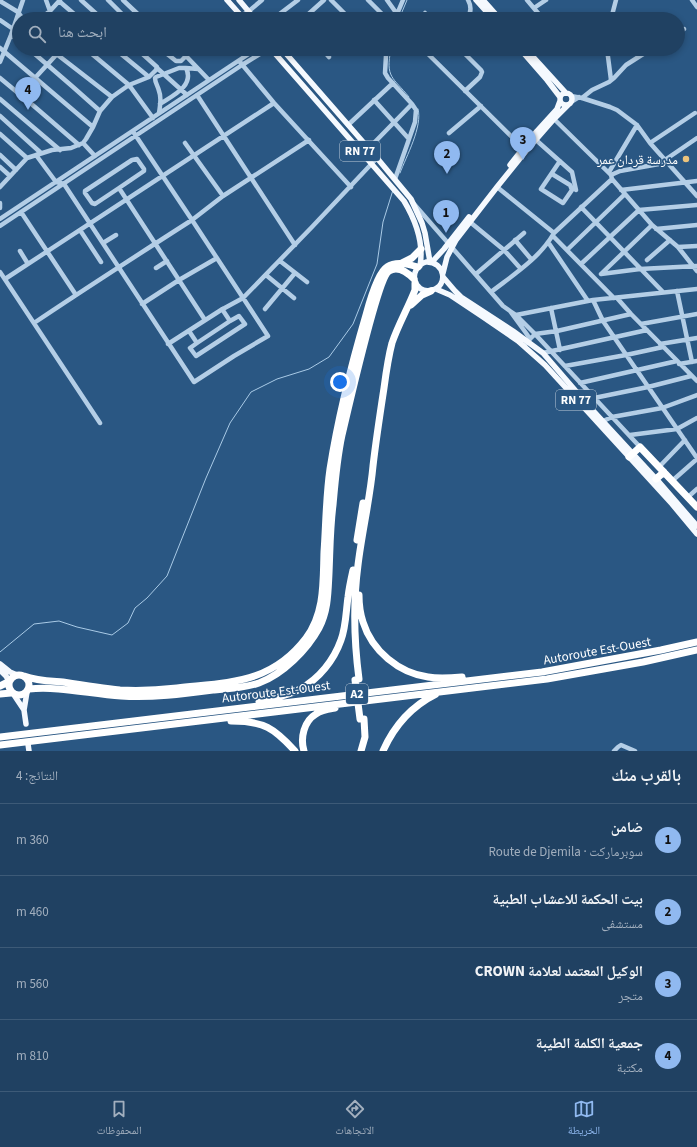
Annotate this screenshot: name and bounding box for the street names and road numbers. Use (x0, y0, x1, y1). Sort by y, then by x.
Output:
road number: RN 77 (340, 141, 380, 161)
road number: RN 77 (556, 390, 596, 410)
street label: Autoroute Est-Ouest (542, 633, 653, 669)
street label: Autoroute Est-Ouest (221, 676, 332, 708)
road number: A2 (346, 684, 368, 704)

